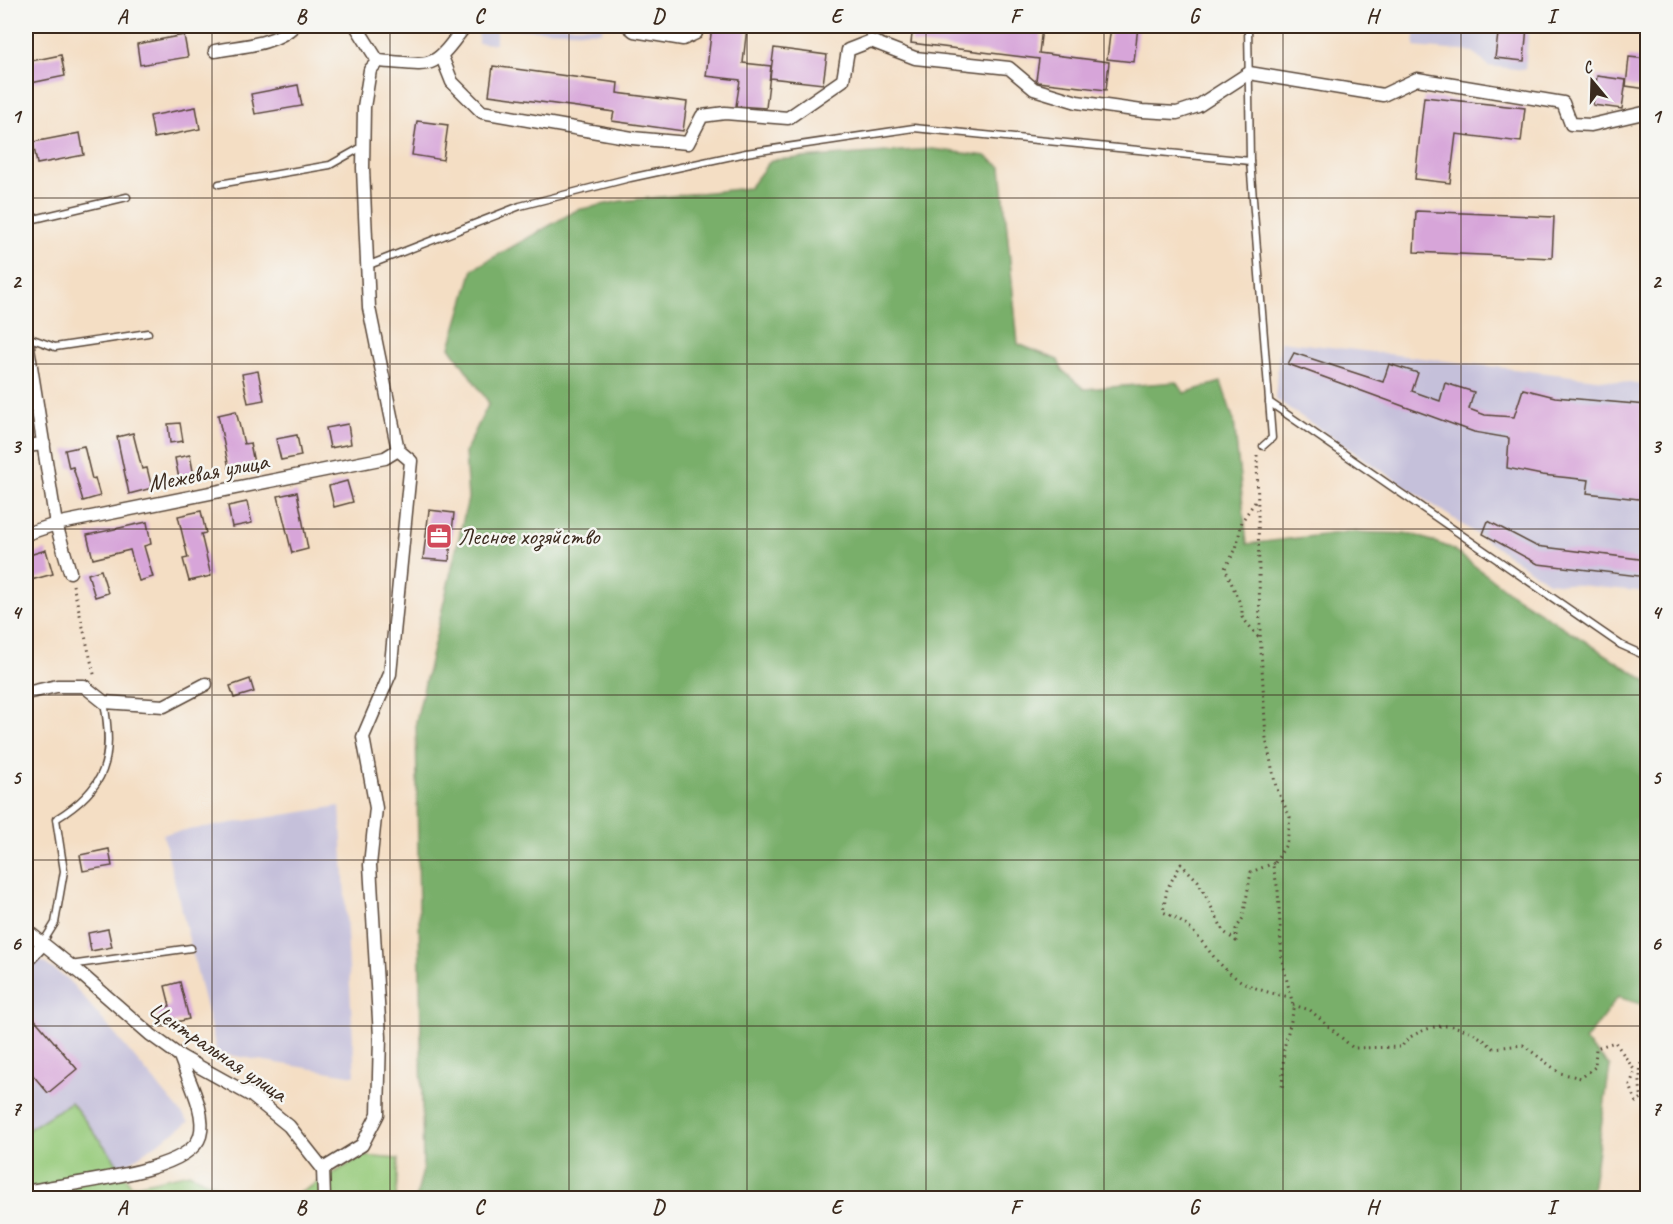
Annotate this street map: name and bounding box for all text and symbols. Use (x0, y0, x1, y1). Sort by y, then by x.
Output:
text: A (117, 4, 129, 29)
text: B (296, 4, 308, 29)
text: C (474, 4, 486, 29)
text: D (652, 4, 666, 29)
text: E (831, 4, 845, 29)
text: F (1010, 4, 1024, 29)
text: G (1189, 4, 1202, 29)
text: H (1366, 4, 1381, 29)
text: I (1547, 4, 1560, 29)
north arrow (1562, 51, 1622, 111)
text: С (1580, 56, 1596, 78)
text: 1 (12, 104, 23, 129)
text: 1 (1652, 104, 1663, 129)
text: 2 (12, 269, 23, 294)
text: 2 (1652, 269, 1663, 294)
text: 3 (12, 434, 23, 459)
text: 3 (1652, 434, 1663, 459)
street label: Межевая улица (145, 445, 272, 498)
office icon: Лесное хозяйство (424, 521, 454, 551)
place label: Лесное хозяйство (458, 521, 601, 552)
text: 4 (12, 600, 24, 625)
text: 4 (1652, 600, 1664, 625)
text: 5 (12, 765, 23, 790)
text: 5 (1652, 765, 1663, 790)
text: 6 (11, 931, 22, 956)
text: 6 (1651, 931, 1662, 956)
street label: Центральная улица (143, 994, 294, 1109)
text: 7 (12, 1096, 23, 1121)
text: 7 (1652, 1096, 1663, 1121)
text: A (117, 1195, 129, 1220)
text: B (296, 1195, 308, 1220)
text: C (474, 1195, 486, 1220)
text: D (652, 1195, 666, 1220)
text: E (831, 1195, 845, 1220)
text: F (1010, 1195, 1024, 1220)
text: G (1189, 1195, 1202, 1220)
text: H (1366, 1195, 1381, 1220)
text: I (1547, 1195, 1560, 1220)

